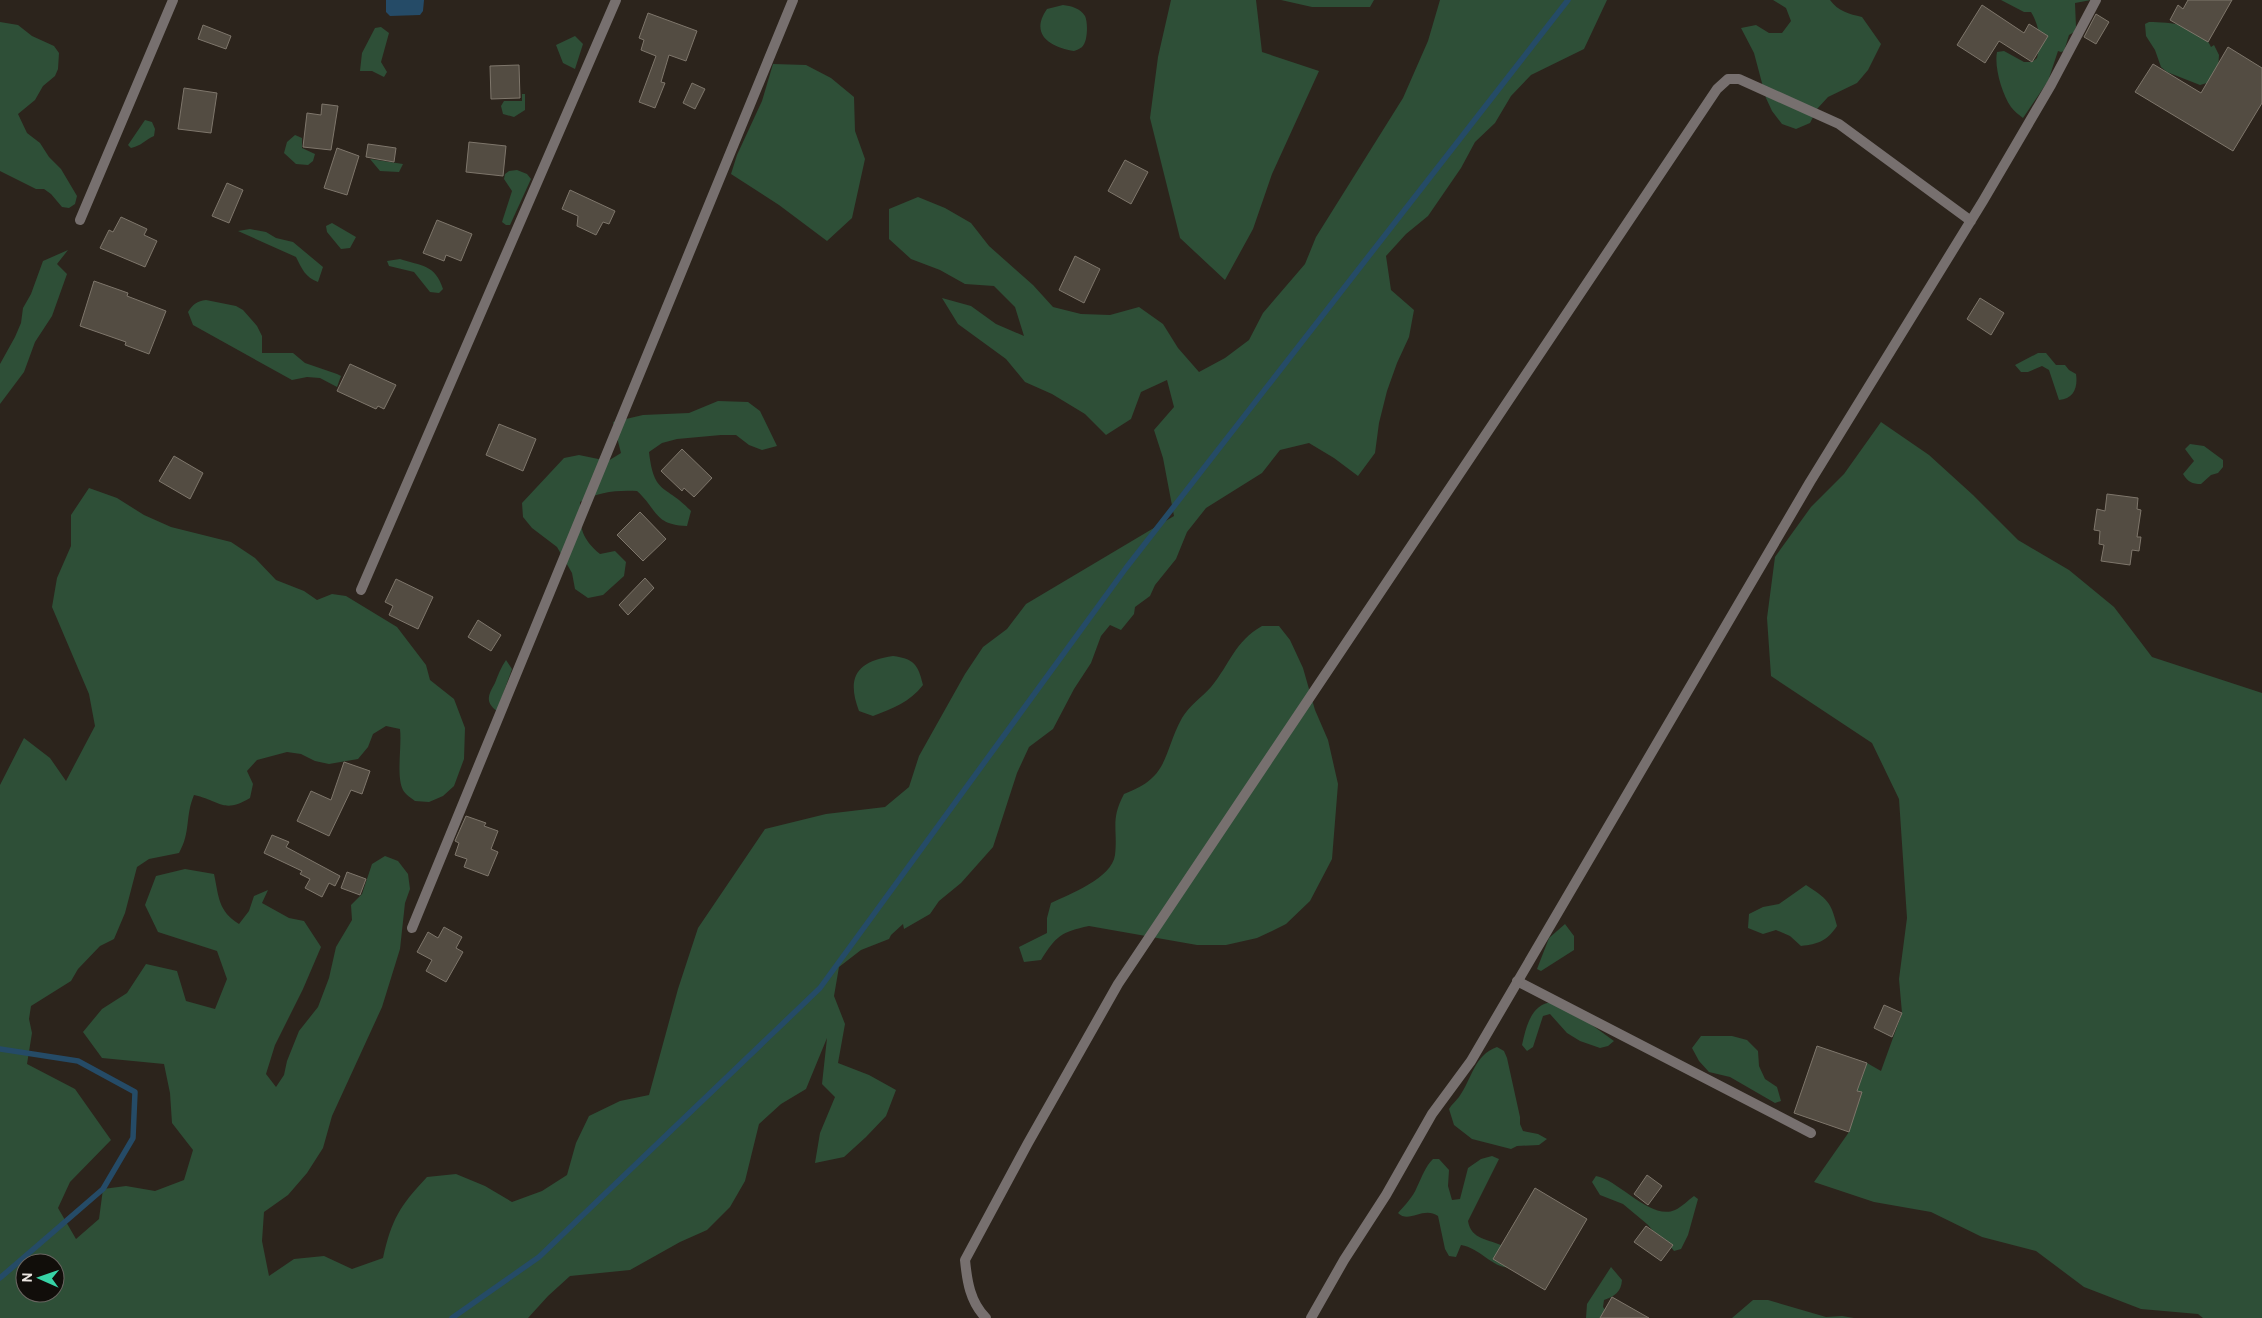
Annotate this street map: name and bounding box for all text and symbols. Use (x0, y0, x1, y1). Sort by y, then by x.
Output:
north arrow (15, 1253, 65, 1303)
text: N (20, 1272, 37, 1283)

